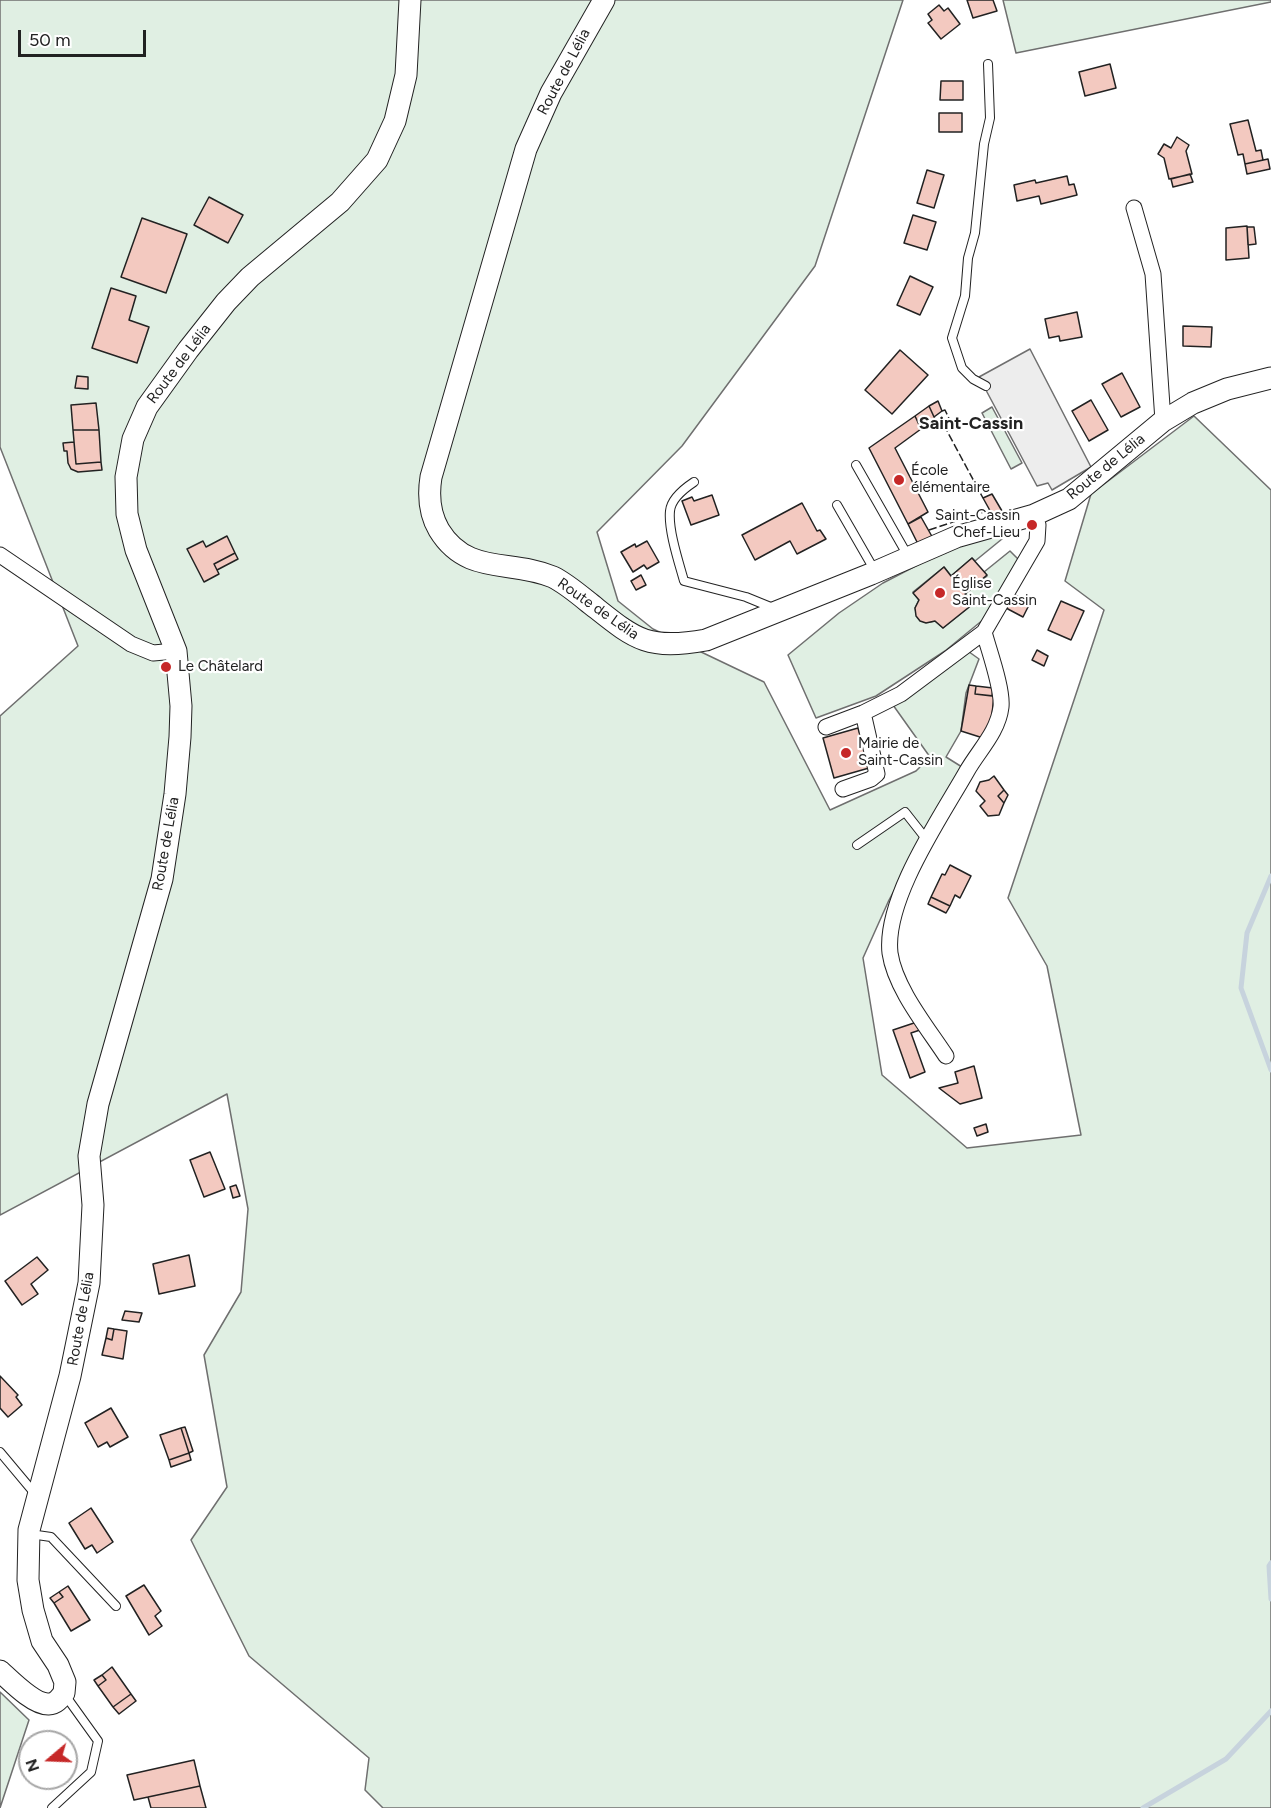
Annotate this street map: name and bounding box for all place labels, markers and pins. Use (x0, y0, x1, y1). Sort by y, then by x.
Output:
place label: École élémentaire (911, 462, 990, 497)
marker: École élémentaire (892, 473, 906, 487)
place label: Saint-Cassin Chef-Lieu (935, 507, 1020, 542)
marker: Saint-Cassin Chef-Lieu (1025, 518, 1039, 532)
place label: Église Saint-Cassin (952, 575, 1037, 610)
marker: Église Saint-Cassin (933, 586, 947, 600)
place label: Le Châtelard (178, 658, 263, 676)
marker: Le Châtelard (159, 660, 173, 674)
place label: Mairie de Saint-Cassin (858, 735, 943, 770)
marker: Mairie de Saint-Cassin (839, 746, 853, 760)

